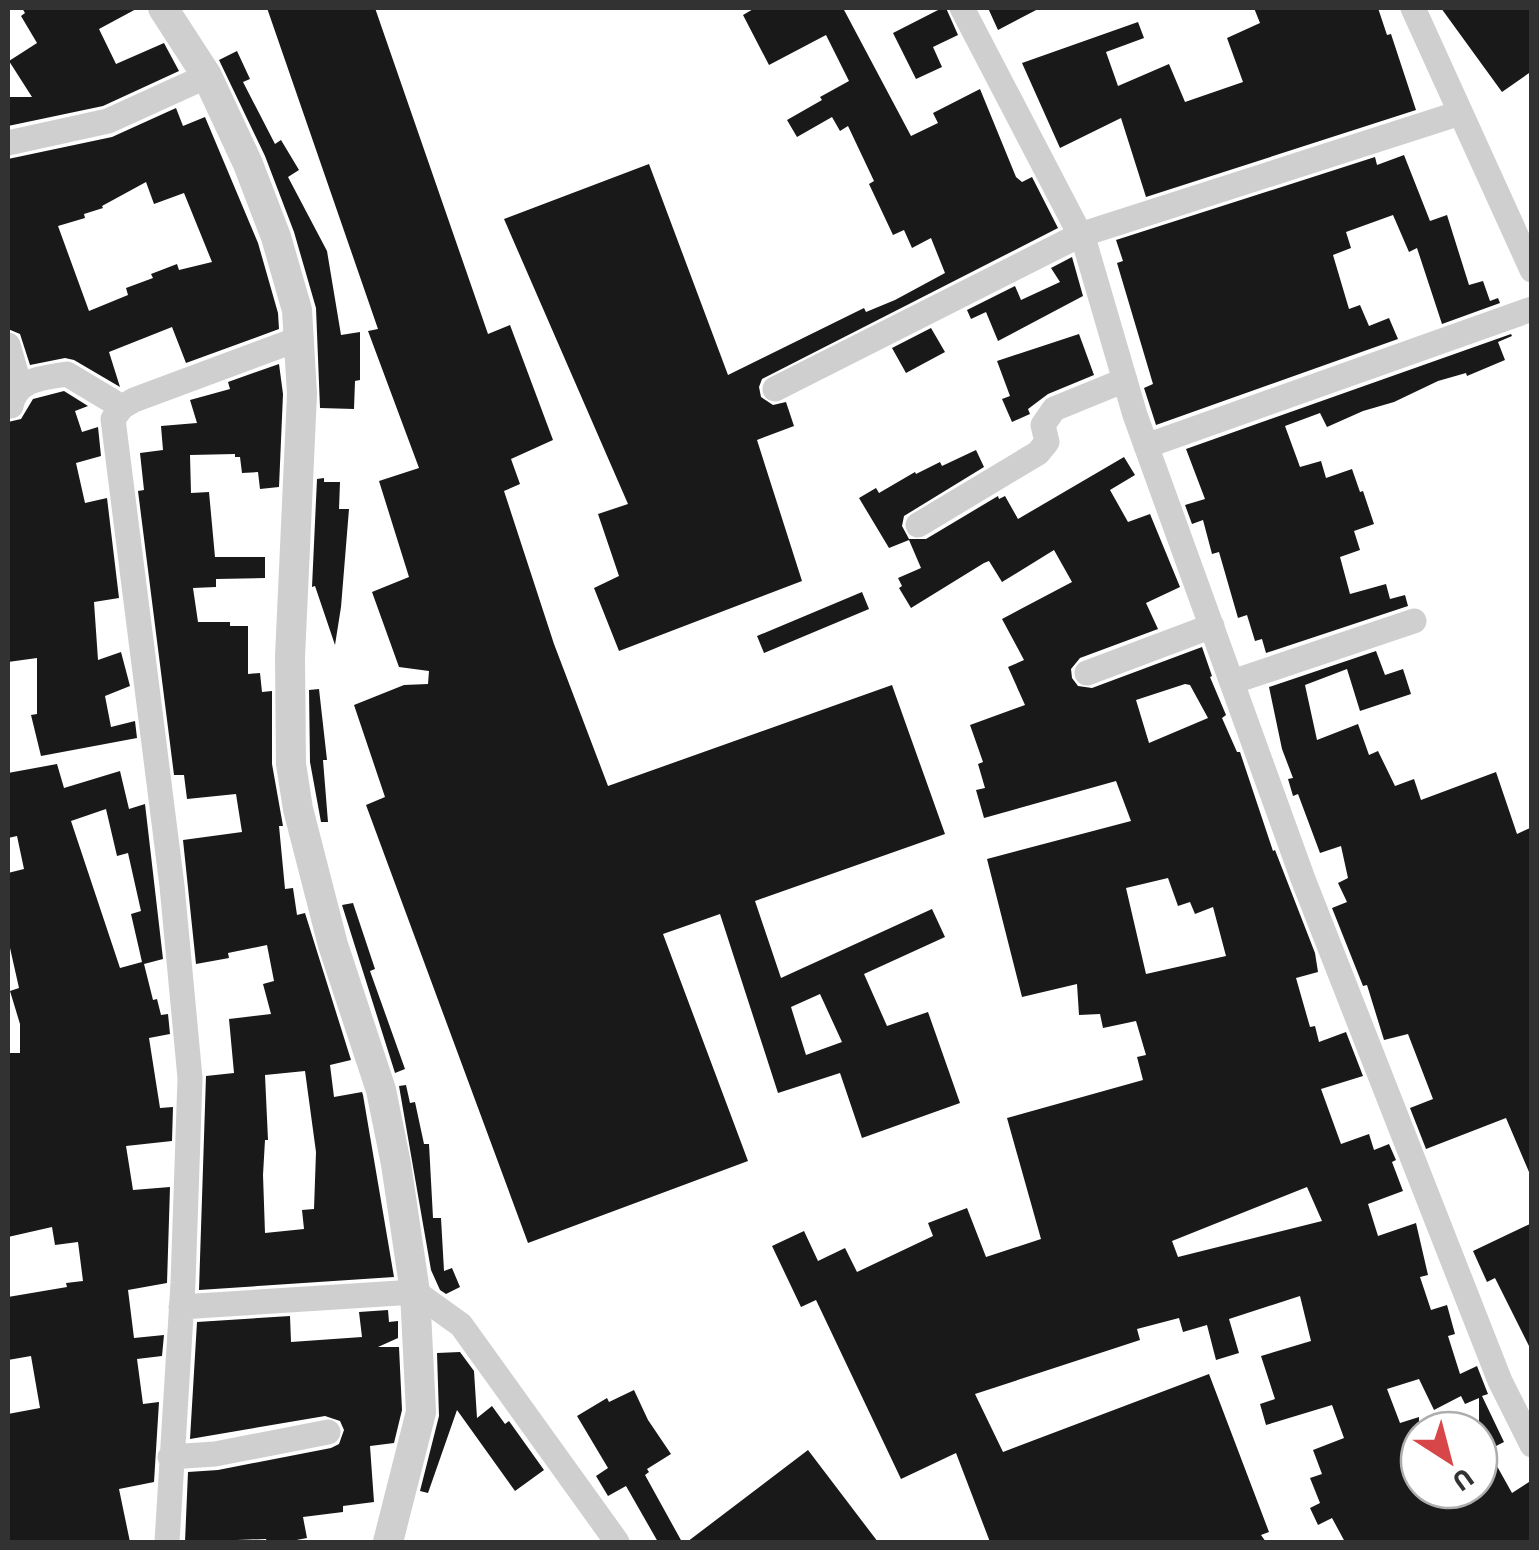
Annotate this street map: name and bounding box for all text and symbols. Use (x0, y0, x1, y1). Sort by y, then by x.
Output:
north arrow (1399, 1410, 1499, 1510)
text: U (1444, 1458, 1482, 1501)

